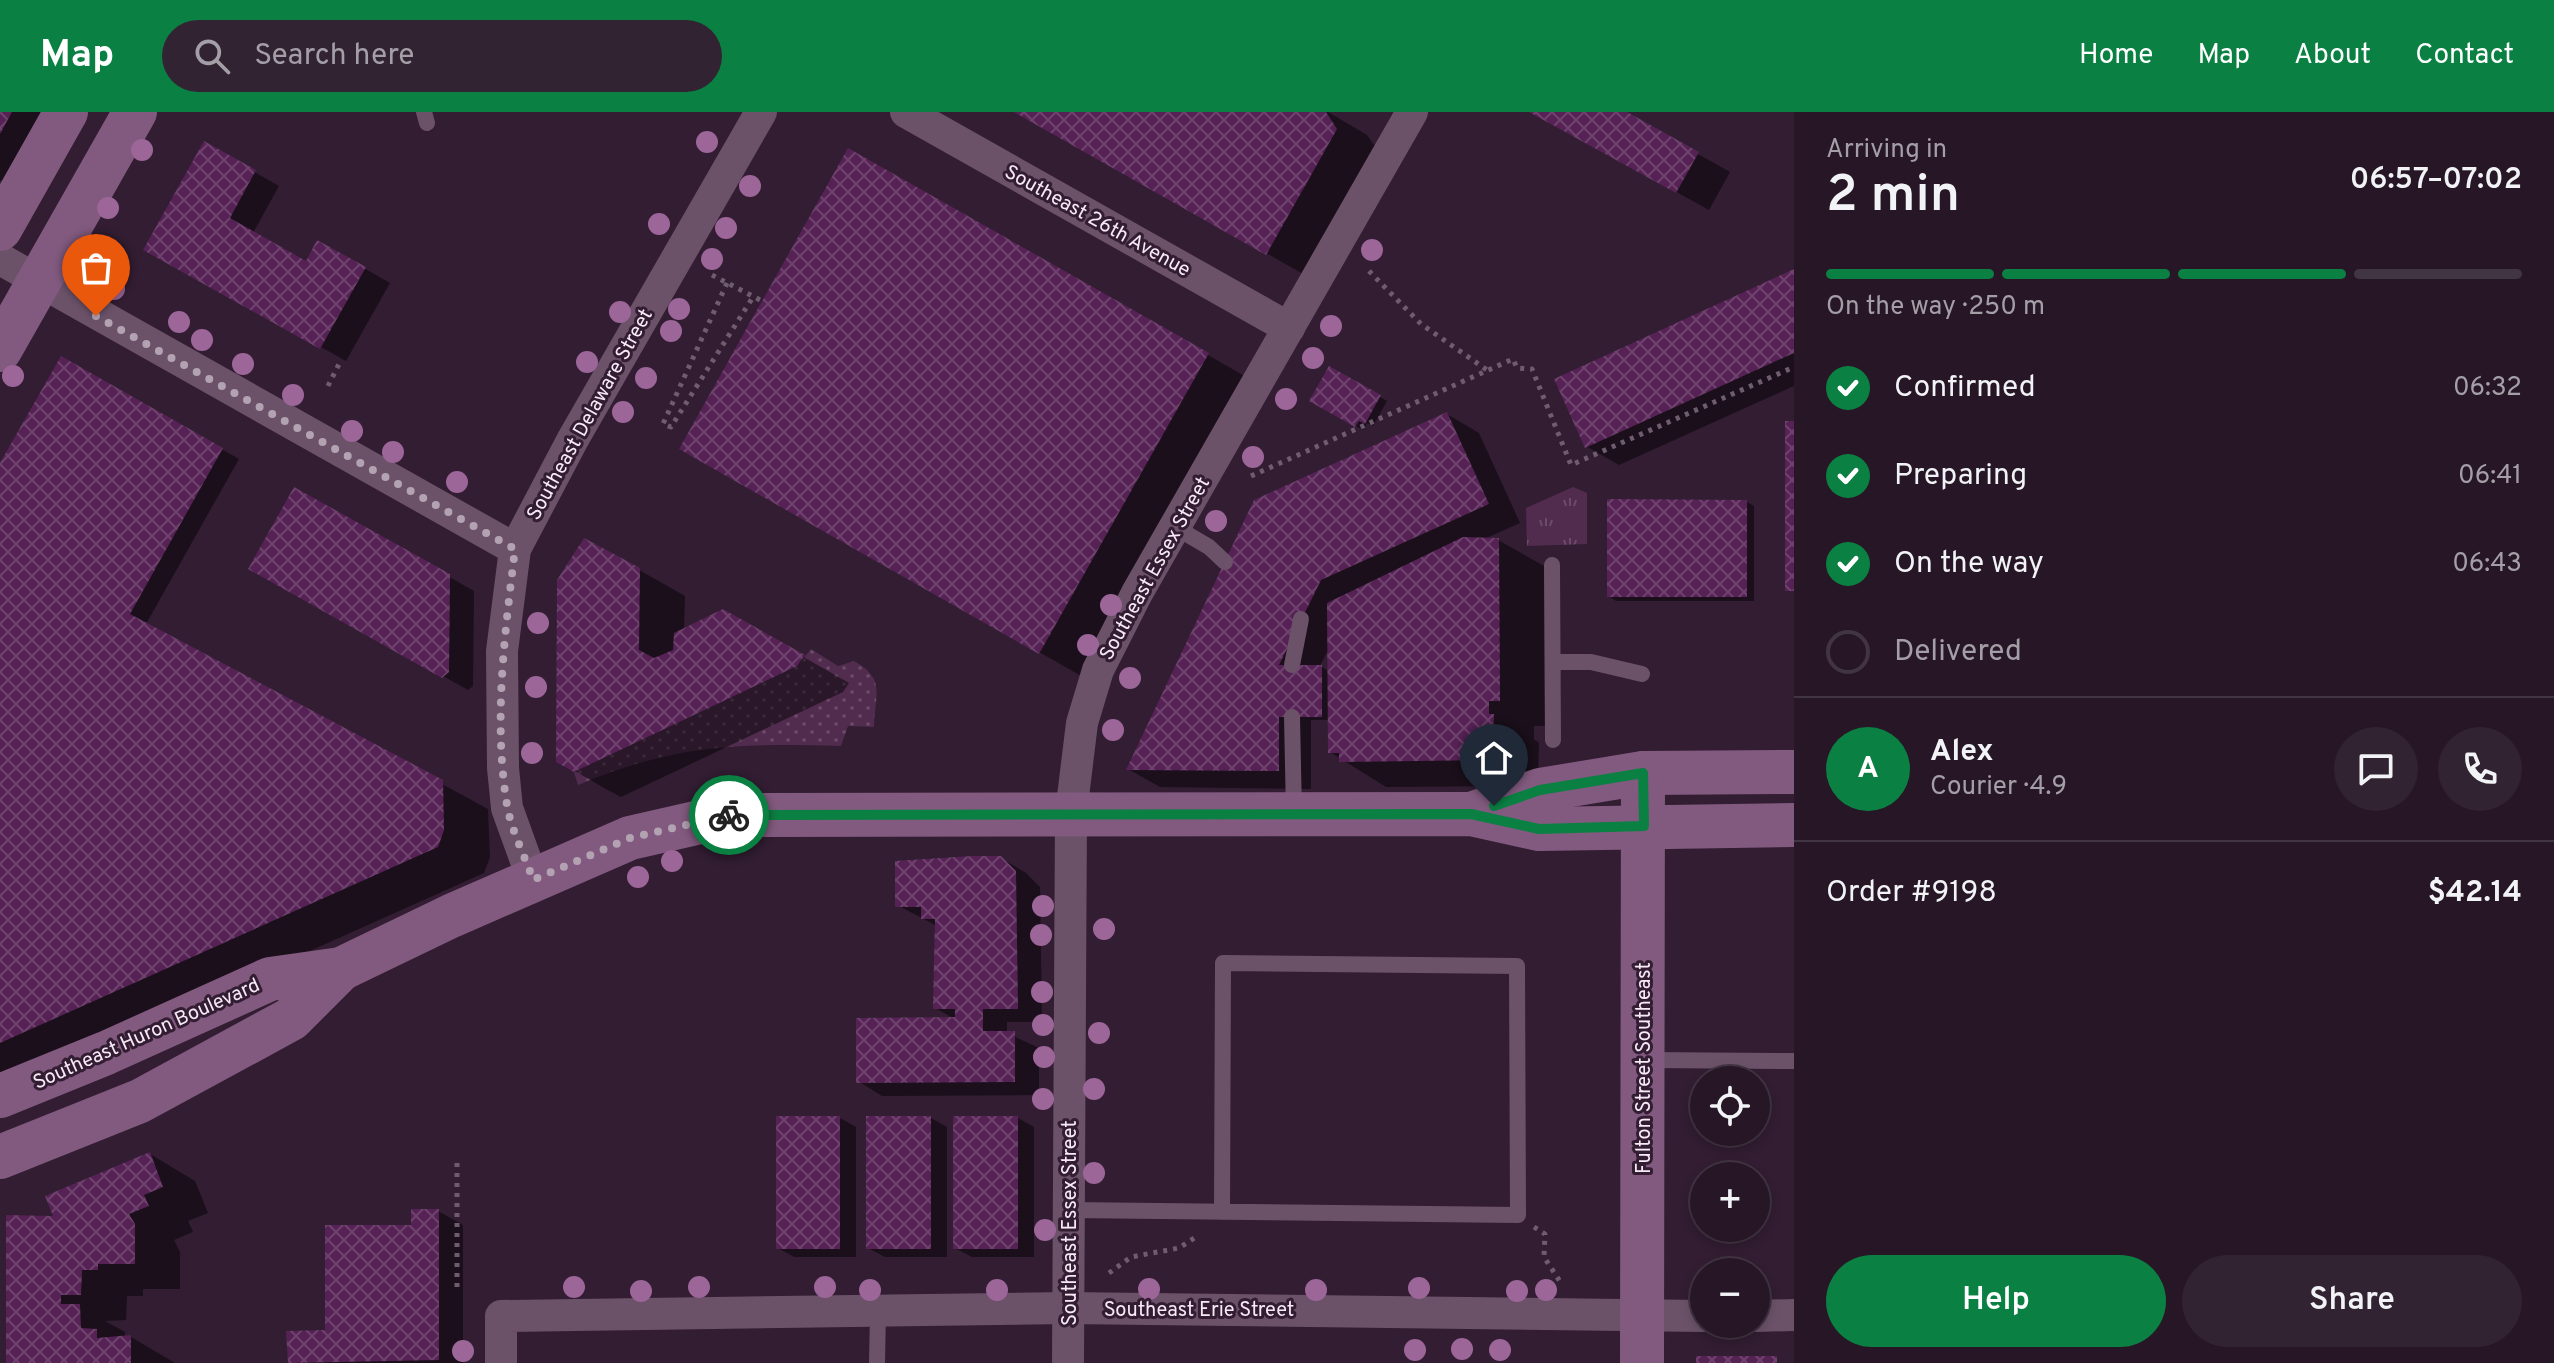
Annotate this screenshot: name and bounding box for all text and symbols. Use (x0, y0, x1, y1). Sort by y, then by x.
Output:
search box (162, 20, 722, 92)
text: Map (40, 32, 114, 81)
icon: search (190, 34, 234, 78)
text: Search here (254, 38, 414, 75)
text: Home (2079, 38, 2153, 74)
text: Map (2197, 38, 2250, 74)
text: About (2294, 38, 2371, 74)
text: Contact (2415, 38, 2514, 74)
text: Arriving in (1826, 134, 1947, 167)
street label: Southeast 26th Avenue (999, 160, 1195, 284)
text: 06:57–07:02 (2350, 162, 2522, 199)
text: 2 min (1826, 164, 1960, 230)
pin (62, 234, 130, 316)
icon: bag (74, 246, 118, 290)
text: On the way · 250 m (1826, 291, 2045, 324)
street label: Southeast Delaware Street (522, 305, 660, 525)
icon: check (1826, 366, 1870, 410)
text: Confirmed (1894, 370, 2036, 407)
text: 06:32 (2453, 372, 2522, 405)
icon: check (1826, 454, 1870, 498)
text: Preparing (1894, 458, 2027, 495)
text: 06:41 (2458, 460, 2522, 493)
street label: Southeast Essex Street (1094, 473, 1217, 665)
icon: check (1826, 542, 1870, 586)
text: On the way (1894, 546, 2044, 583)
text: 06:43 (2452, 548, 2522, 581)
text: Delivered (1894, 634, 2022, 671)
pin (1460, 724, 1528, 806)
button: chat (2334, 727, 2418, 811)
button: phone (2438, 727, 2522, 811)
text: Alex (1930, 734, 1994, 771)
icon: home (1472, 736, 1516, 780)
text: A (1857, 751, 1879, 788)
text: Courier · 4.9 (1930, 771, 2067, 804)
courier (689, 775, 769, 855)
icon: bike (707, 793, 751, 837)
text: Order #9198 (1826, 875, 1997, 912)
text: $42.14 (2428, 875, 2522, 912)
street label: Fulton Street Southeast (1632, 962, 1658, 1174)
street label: Southeast Huron Boulevard (29, 973, 264, 1097)
map controls (1690, 1066, 1770, 1338)
button: locate (1690, 1066, 1770, 1146)
street label: Southeast Essex Street (1058, 1120, 1084, 1326)
button: + (1690, 1162, 1770, 1242)
button: Help (1826, 1255, 2166, 1347)
button: Share (2182, 1255, 2522, 1347)
button: − (1690, 1258, 1770, 1338)
street label: Southeast Erie Street (1104, 1298, 1294, 1324)

